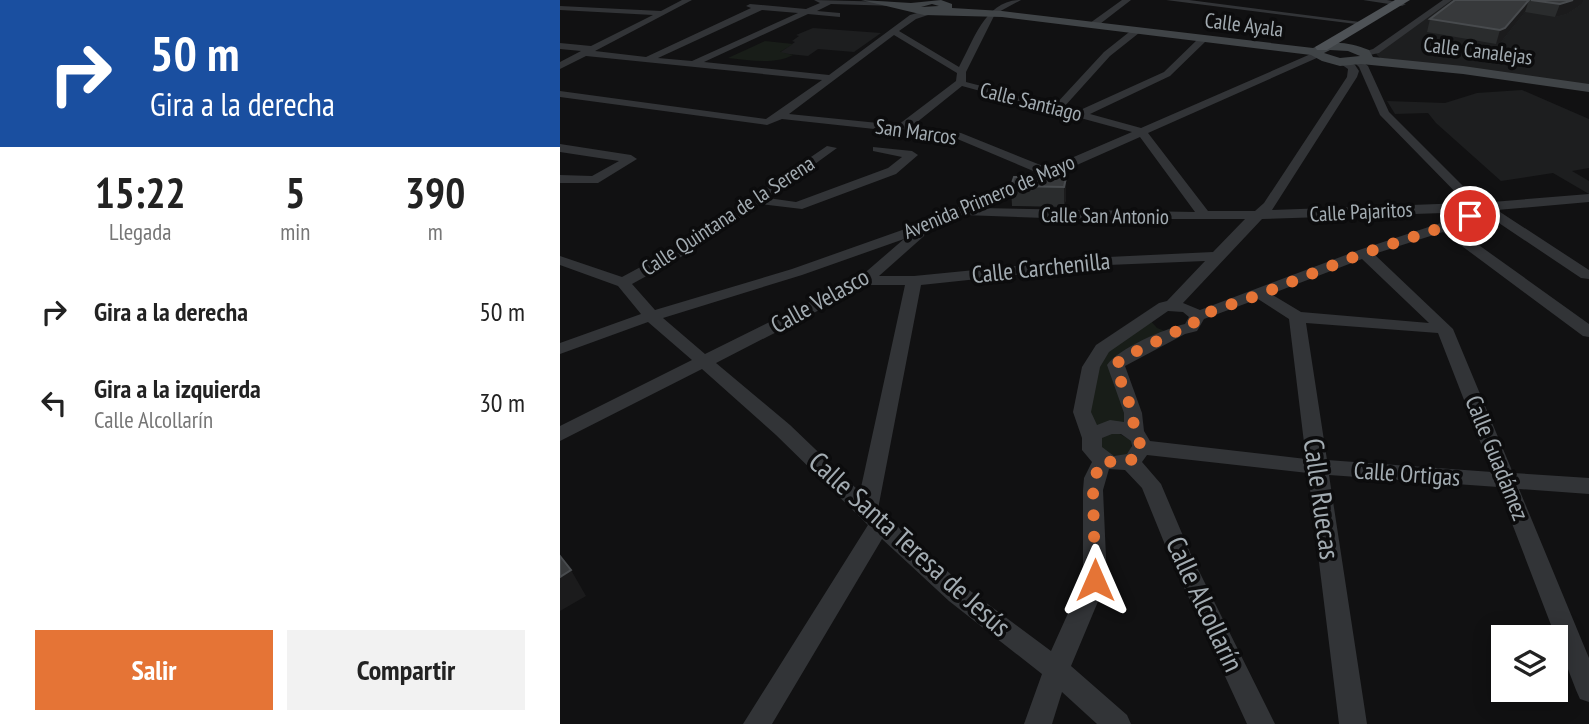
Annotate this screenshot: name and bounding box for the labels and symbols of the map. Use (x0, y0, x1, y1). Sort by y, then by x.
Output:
street label: Calle Ayala (1203, 6, 1285, 43)
street label: Calle Canalejas (1422, 30, 1534, 71)
street label: Calle Santiago (977, 76, 1085, 127)
street label: San Marcos (874, 112, 958, 151)
street label: Avenida Primero de Mayo (899, 148, 1079, 245)
street label: Calle Quintana de la Serena (636, 150, 819, 282)
pin (1440, 186, 1500, 246)
street label: Calle Pajaritos (1309, 195, 1413, 228)
street label: Calle San Antonio (1041, 201, 1169, 230)
street label: Calle Carchenilla (970, 245, 1112, 290)
street label: Calle Velasco (765, 261, 874, 340)
street label: Calle Guadámez (1458, 391, 1537, 525)
street label: Calle Ruecas (1296, 436, 1349, 562)
street label: Calle Santa Teresa de Jesús (801, 443, 1019, 644)
street label: Calle Ortigas (1353, 454, 1461, 493)
street label: Calle Alcollarín (1158, 530, 1253, 677)
position arrow (1058, 543, 1132, 617)

